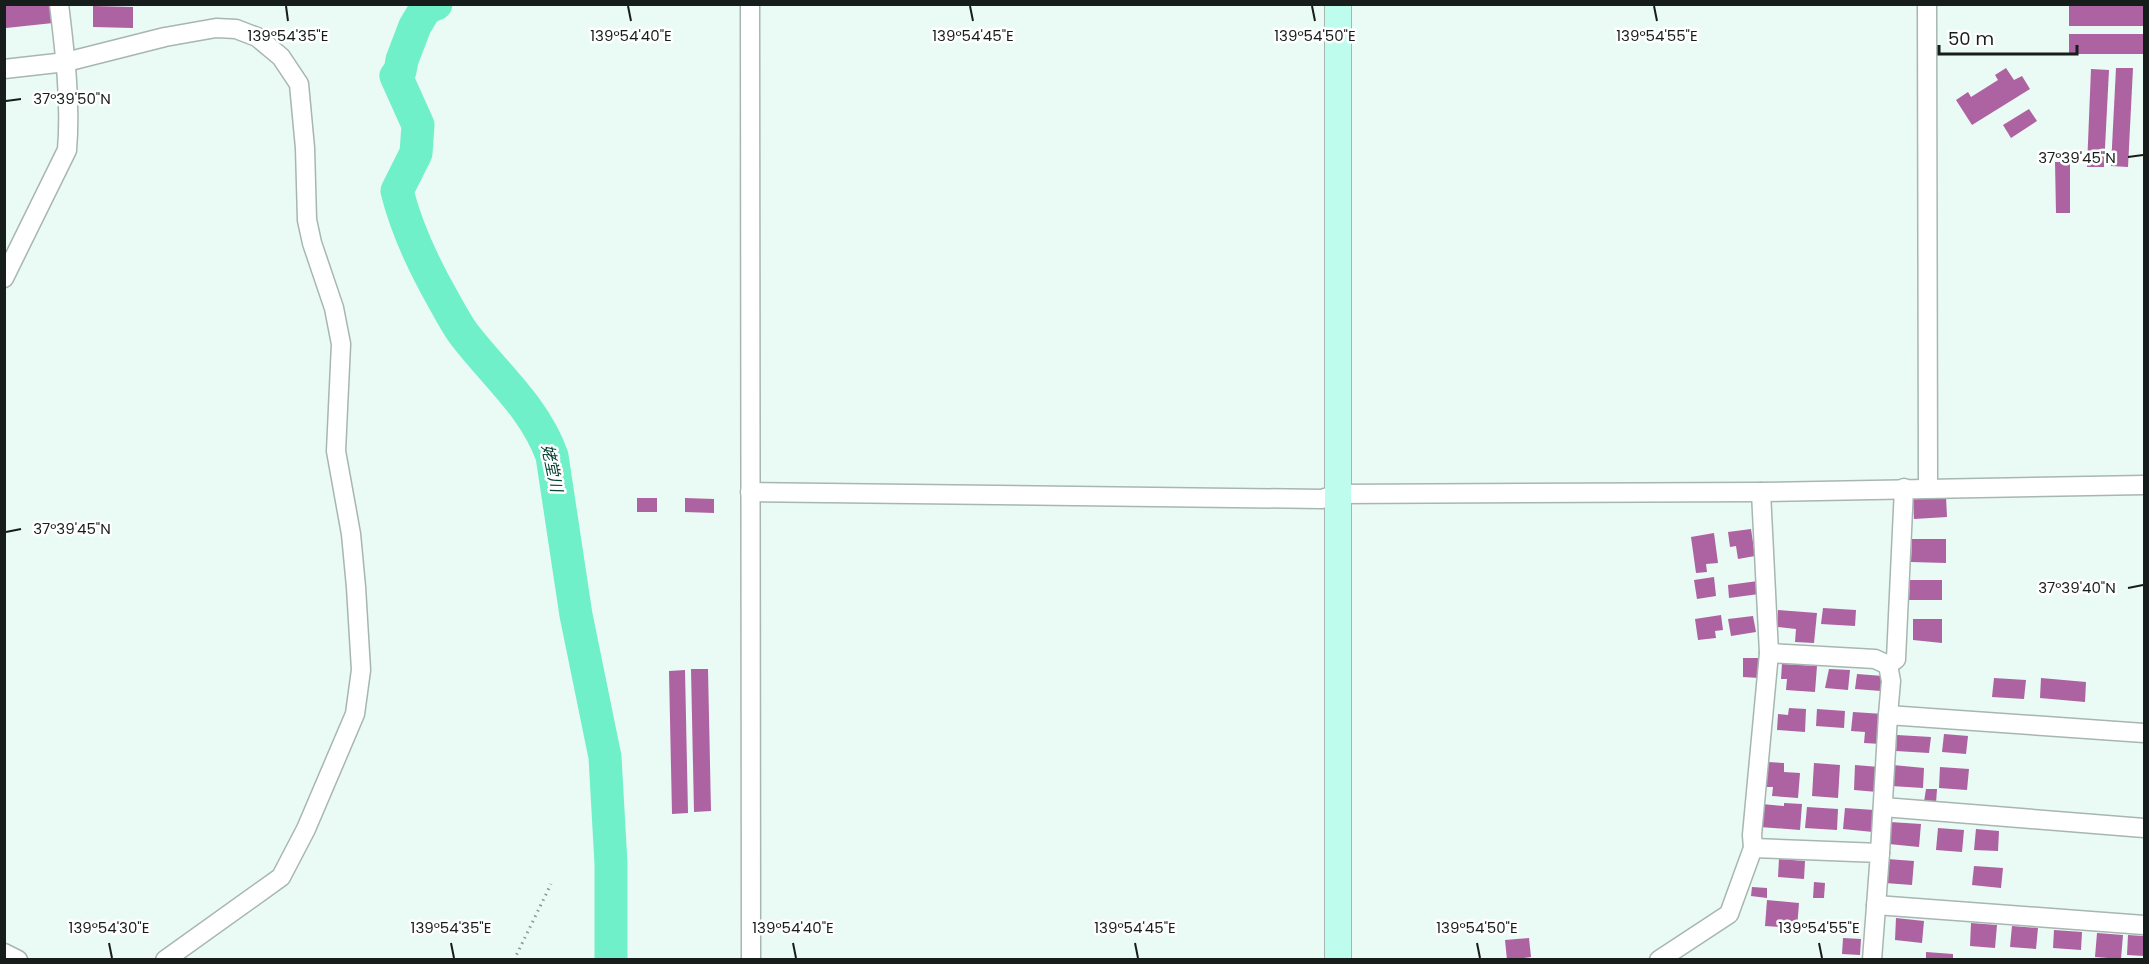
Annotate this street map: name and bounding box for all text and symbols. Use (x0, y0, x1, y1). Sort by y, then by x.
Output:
scale bar (1939, 18, 2077, 56)
text: 139°54'35"E (248, 25, 328, 46)
text: 139°54'40"E (590, 25, 672, 46)
text: 139°54'45"E (932, 25, 1014, 46)
text: 139°54'50"E (1274, 25, 1356, 46)
text: 139°54'55"E (1616, 25, 1698, 46)
text: 50 m (1948, 26, 1994, 51)
text: 37°39'50"N (33, 88, 111, 109)
text: 37°39'45"N (2038, 147, 2116, 168)
water label: 姥堂川 (536, 442, 569, 496)
text: 37°39'45"N (33, 518, 111, 539)
text: 37°39'40"N (2038, 577, 2116, 598)
text: 139°54'30"E (69, 917, 149, 938)
text: 139°54'35"E (411, 917, 491, 938)
text: 139°54'40"E (752, 917, 834, 938)
text: 139°54'45"E (1094, 917, 1176, 938)
text: 139°54'50"E (1436, 917, 1518, 938)
text: 139°54'55"E (1778, 917, 1860, 938)

